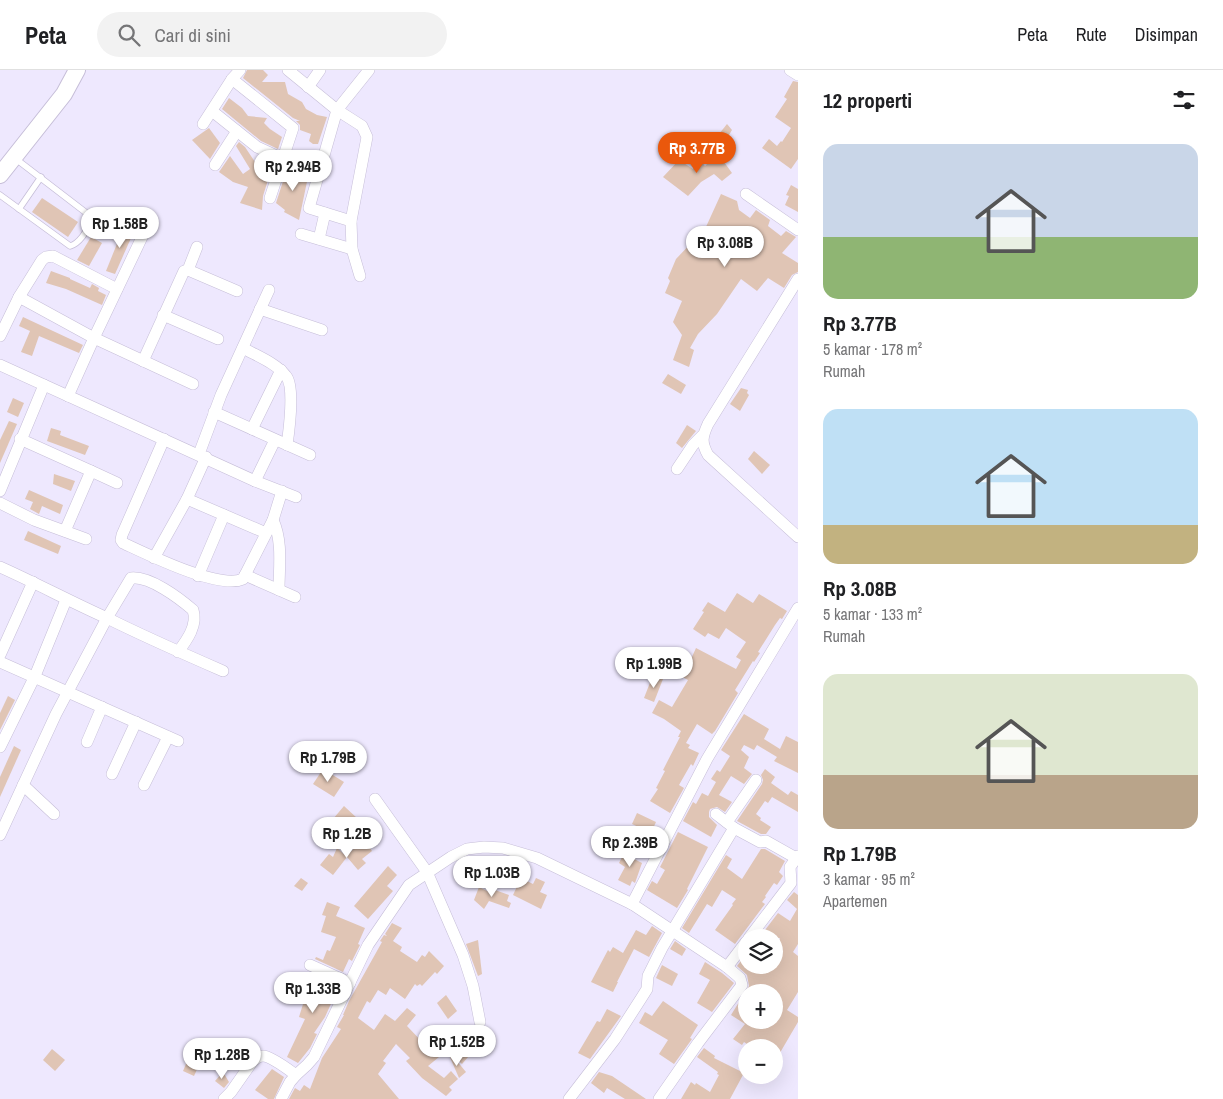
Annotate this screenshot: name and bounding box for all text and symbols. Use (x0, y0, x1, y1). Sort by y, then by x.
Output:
search box (97, 12, 447, 57)
text: Peta (25, 19, 67, 51)
icon: search (115, 21, 143, 49)
text: Cari di sini (155, 22, 231, 48)
text: Peta (1017, 22, 1048, 47)
text: Rute (1076, 22, 1107, 47)
text: Disimpan (1135, 22, 1198, 47)
text: 12 properti (823, 86, 912, 115)
icon: filters (1170, 86, 1198, 114)
pin: Rp 3.77B (645, 132, 749, 174)
text: Rp 3.77B (669, 137, 725, 159)
pin: Rp 2.94B (241, 150, 345, 192)
text: Rp 2.94B (265, 155, 321, 177)
icon: home (966, 176, 1056, 266)
pin: Rp 1.58B (68, 206, 172, 249)
text: Rp 1.58B (92, 212, 148, 234)
pin: Rp 3.08B (673, 226, 777, 268)
text: Rp 3.08B (697, 231, 753, 253)
text: Rp 3.77B (823, 309, 897, 338)
text: 5 kamar · 178 m² (823, 338, 922, 360)
text: Rumah (823, 360, 865, 382)
icon: home (966, 441, 1056, 531)
text: Rp 3.08B (823, 574, 897, 603)
text: 5 kamar · 133 m² (823, 603, 922, 625)
text: Rumah (823, 625, 865, 647)
pin: Rp 1.99B (602, 646, 706, 689)
text: Rp 1.99B (626, 652, 682, 674)
icon: home (966, 706, 1056, 796)
pin: Rp 1.79B (276, 740, 380, 783)
text: Rp 1.79B (300, 746, 356, 768)
pin: Rp 1.2B (301, 816, 393, 859)
text: Rp 1.2B (323, 822, 371, 844)
pin: Rp 2.39B (578, 826, 682, 868)
text: Rp 2.39B (602, 831, 658, 853)
text: Rp 1.79B (823, 839, 897, 868)
pin: Rp 1.03B (440, 856, 544, 898)
text: Rp 1.03B (464, 861, 520, 883)
text: 3 kamar · 95 m² (823, 868, 915, 890)
text: Apartemen (823, 890, 887, 912)
map controls (738, 929, 783, 1084)
button: layers (738, 929, 783, 974)
pin: Rp 1.33B (261, 972, 365, 1014)
text: Rp 1.33B (285, 977, 341, 999)
button: + (738, 984, 783, 1029)
pin: Rp 1.52B (405, 1024, 509, 1067)
text: Rp 1.52B (429, 1030, 485, 1052)
pin: Rp 1.28B (170, 1038, 274, 1080)
button: − (738, 1039, 783, 1084)
text: Rp 1.28B (194, 1043, 250, 1065)

